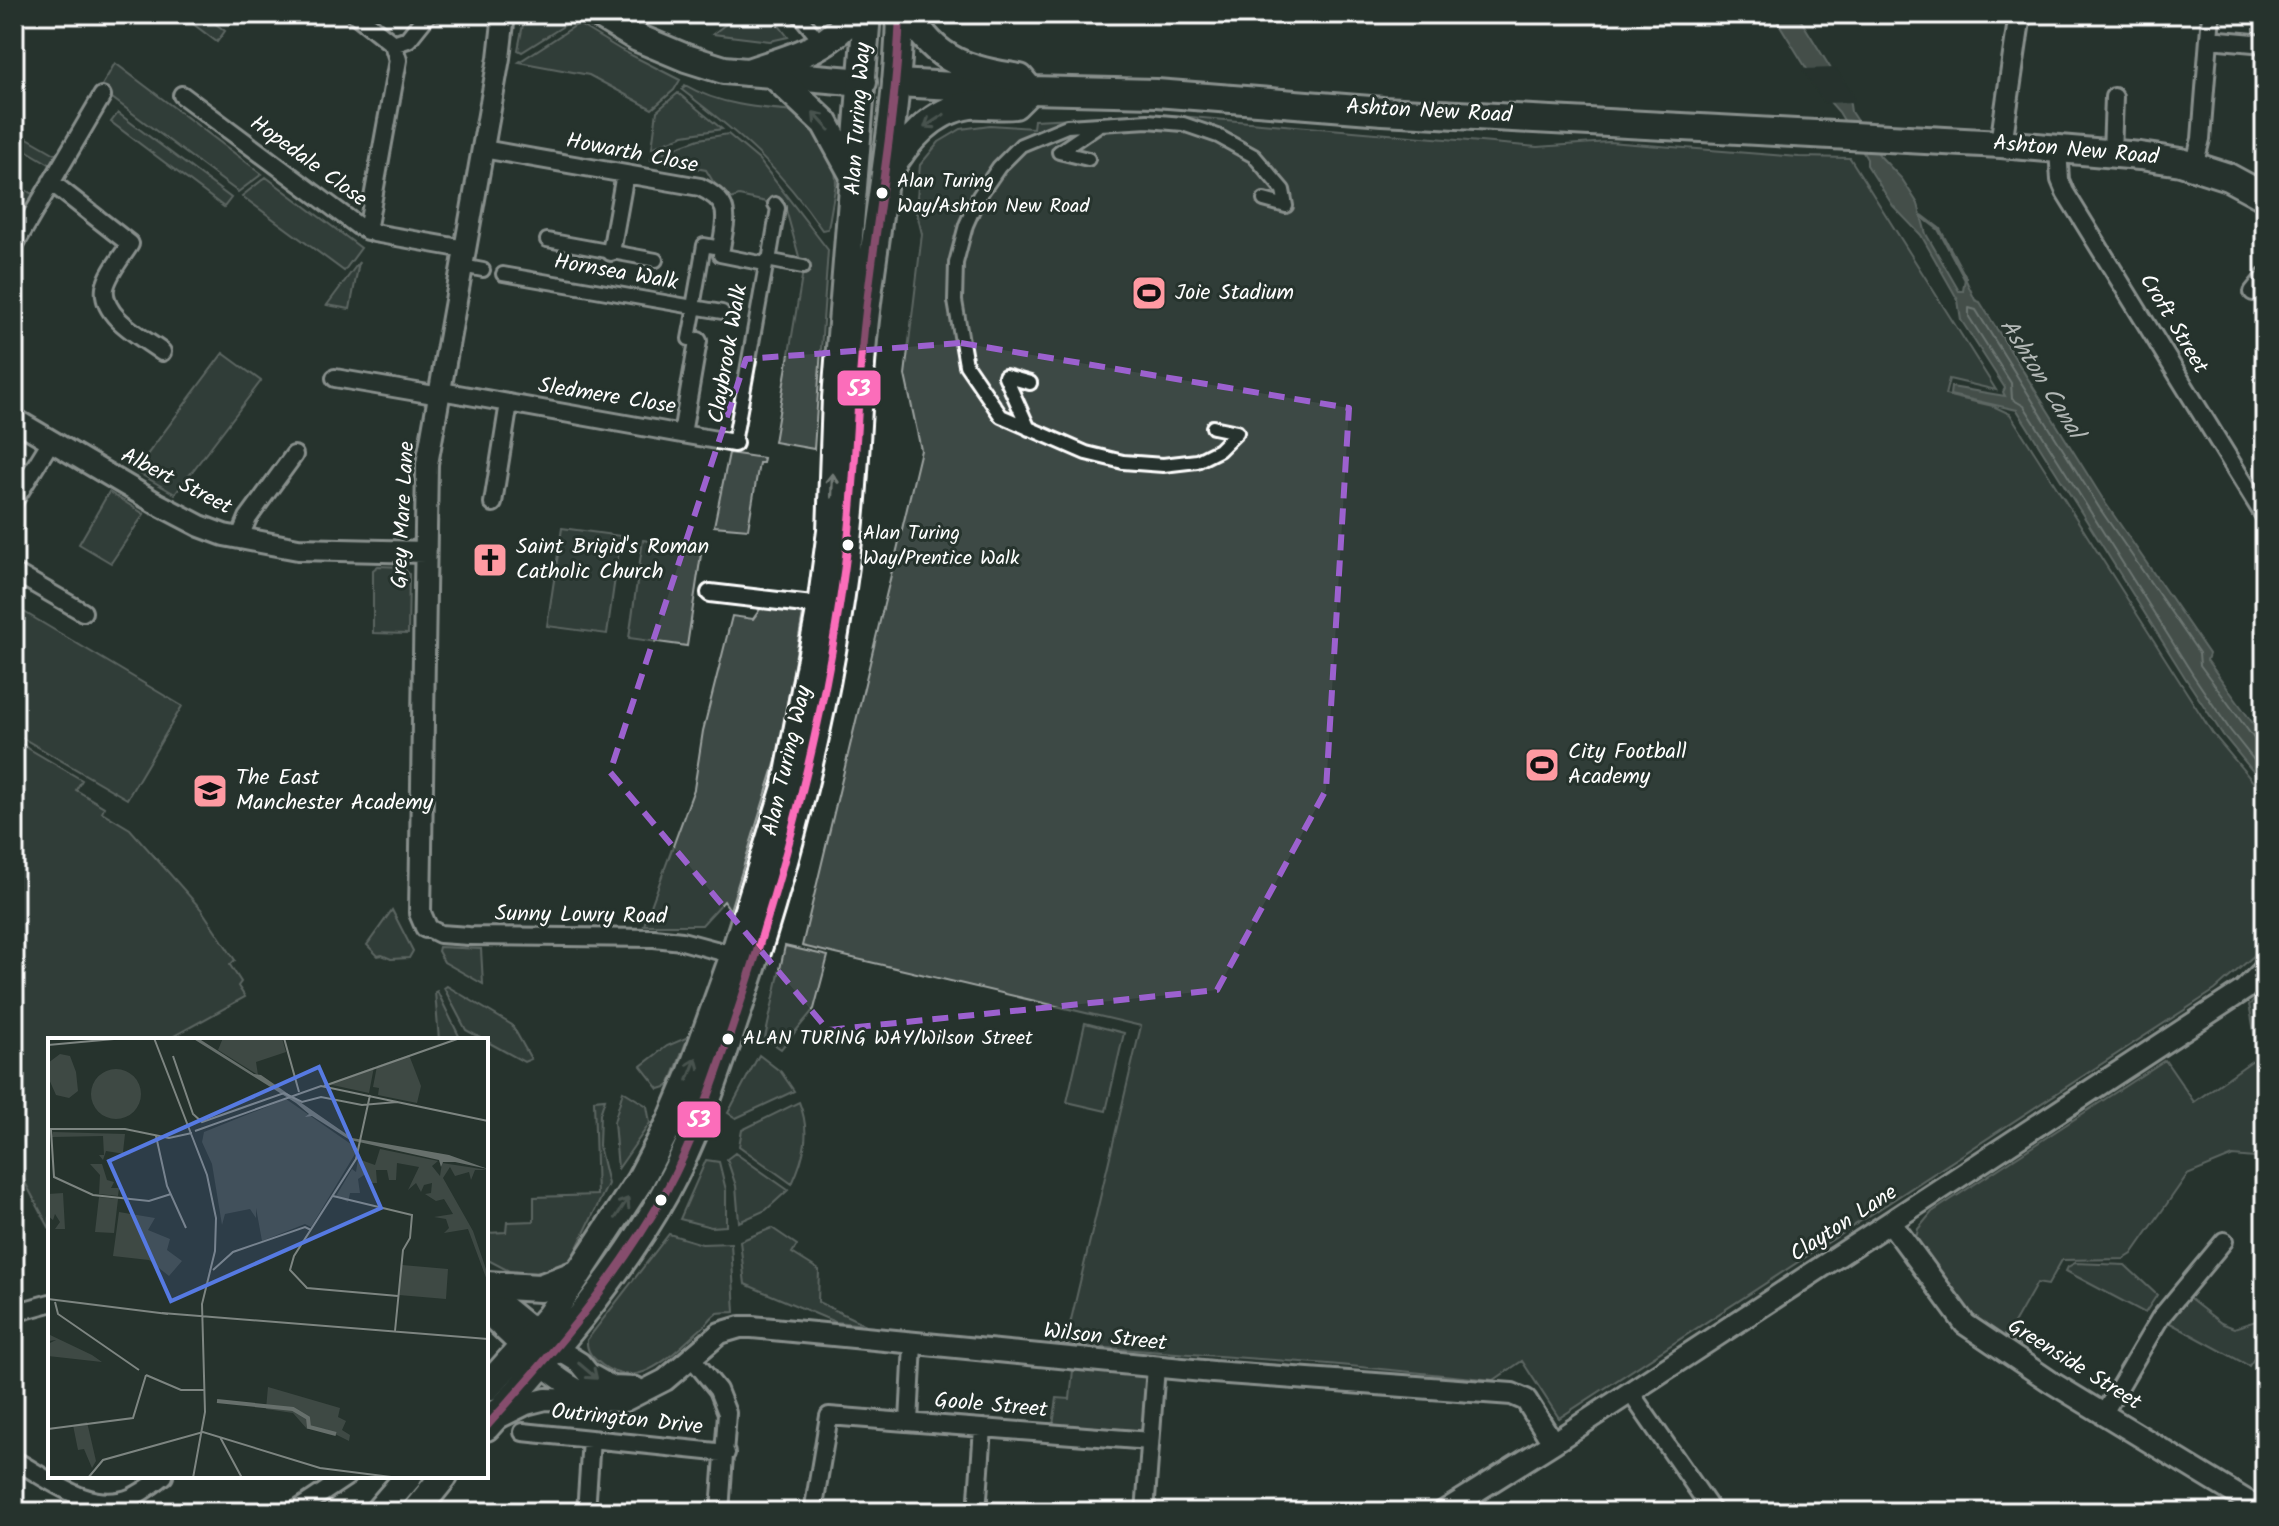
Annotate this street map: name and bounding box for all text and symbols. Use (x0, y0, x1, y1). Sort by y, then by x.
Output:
street label: Alan Turing Way (836, 41, 882, 197)
street label: Ashton New Road (1345, 90, 1514, 134)
street label: Hopedale Close (242, 107, 374, 217)
one-way arrow (812, 111, 831, 132)
one-way arrow (924, 113, 946, 129)
street label: Howarth Close (563, 124, 701, 184)
street label: Ashton New Road (1992, 126, 2161, 176)
place label: Alan Turing Way/Ashton New Road (897, 166, 1090, 223)
marker: Alan Turing Way/Ashton New Road (874, 185, 890, 201)
street label: Hornsea Walk (551, 245, 681, 301)
street label: Croft Street (2129, 267, 2217, 381)
sports icon: Joie Stadium (1130, 274, 1168, 312)
place label: Joie Stadium (1175, 276, 1294, 311)
street label: Claybrook Walk (700, 281, 759, 426)
water label: Ashton Canal (1988, 311, 2096, 450)
street label: Sledmere Close (536, 369, 679, 425)
line badge: 53 (836, 369, 882, 407)
text: 53 (846, 373, 871, 408)
street label: Albert Street (114, 439, 238, 525)
street label: Grey Mare Lane (383, 440, 425, 590)
one-way arrow (825, 472, 840, 499)
place label: Alan Turing Way/Prentice Walk (863, 518, 1020, 575)
place label: Saint Brigid's Roman Catholic Church (516, 530, 709, 590)
marker: Alan Turing Way/Prentice Walk (840, 537, 856, 553)
church icon: Saint Brigid's Roman Catholic Church (471, 541, 509, 579)
street label: Alan Turing Way (754, 682, 822, 840)
place label: City Football Academy (1568, 735, 1687, 795)
sports icon: City Football Academy (1523, 746, 1561, 784)
place label: The East Manchester Academy (236, 761, 434, 821)
school or university icon: The East Manchester Academy (191, 772, 229, 810)
street label: Sunny Lowry Road (495, 897, 668, 935)
place label: ALAN TURING WAY/Wilson Street (743, 1023, 1033, 1055)
marker: ALAN TURING WAY/Wilson Street (720, 1031, 736, 1047)
inset map (48, 1038, 488, 1478)
one-way arrow (686, 1057, 700, 1082)
line badge: 53 (676, 1100, 722, 1139)
text: 53 (686, 1104, 711, 1139)
street label: Clayton Lane (1783, 1176, 1905, 1272)
unlabelled marker (653, 1192, 669, 1208)
one-way arrow (614, 1197, 630, 1220)
street label: Greenside Street (2000, 1310, 2148, 1420)
street label: Wilson Street (1042, 1314, 1169, 1362)
one-way arrow (578, 1362, 598, 1380)
street label: Goole Street (933, 1384, 1049, 1428)
street label: Outrington Drive (549, 1395, 705, 1445)

